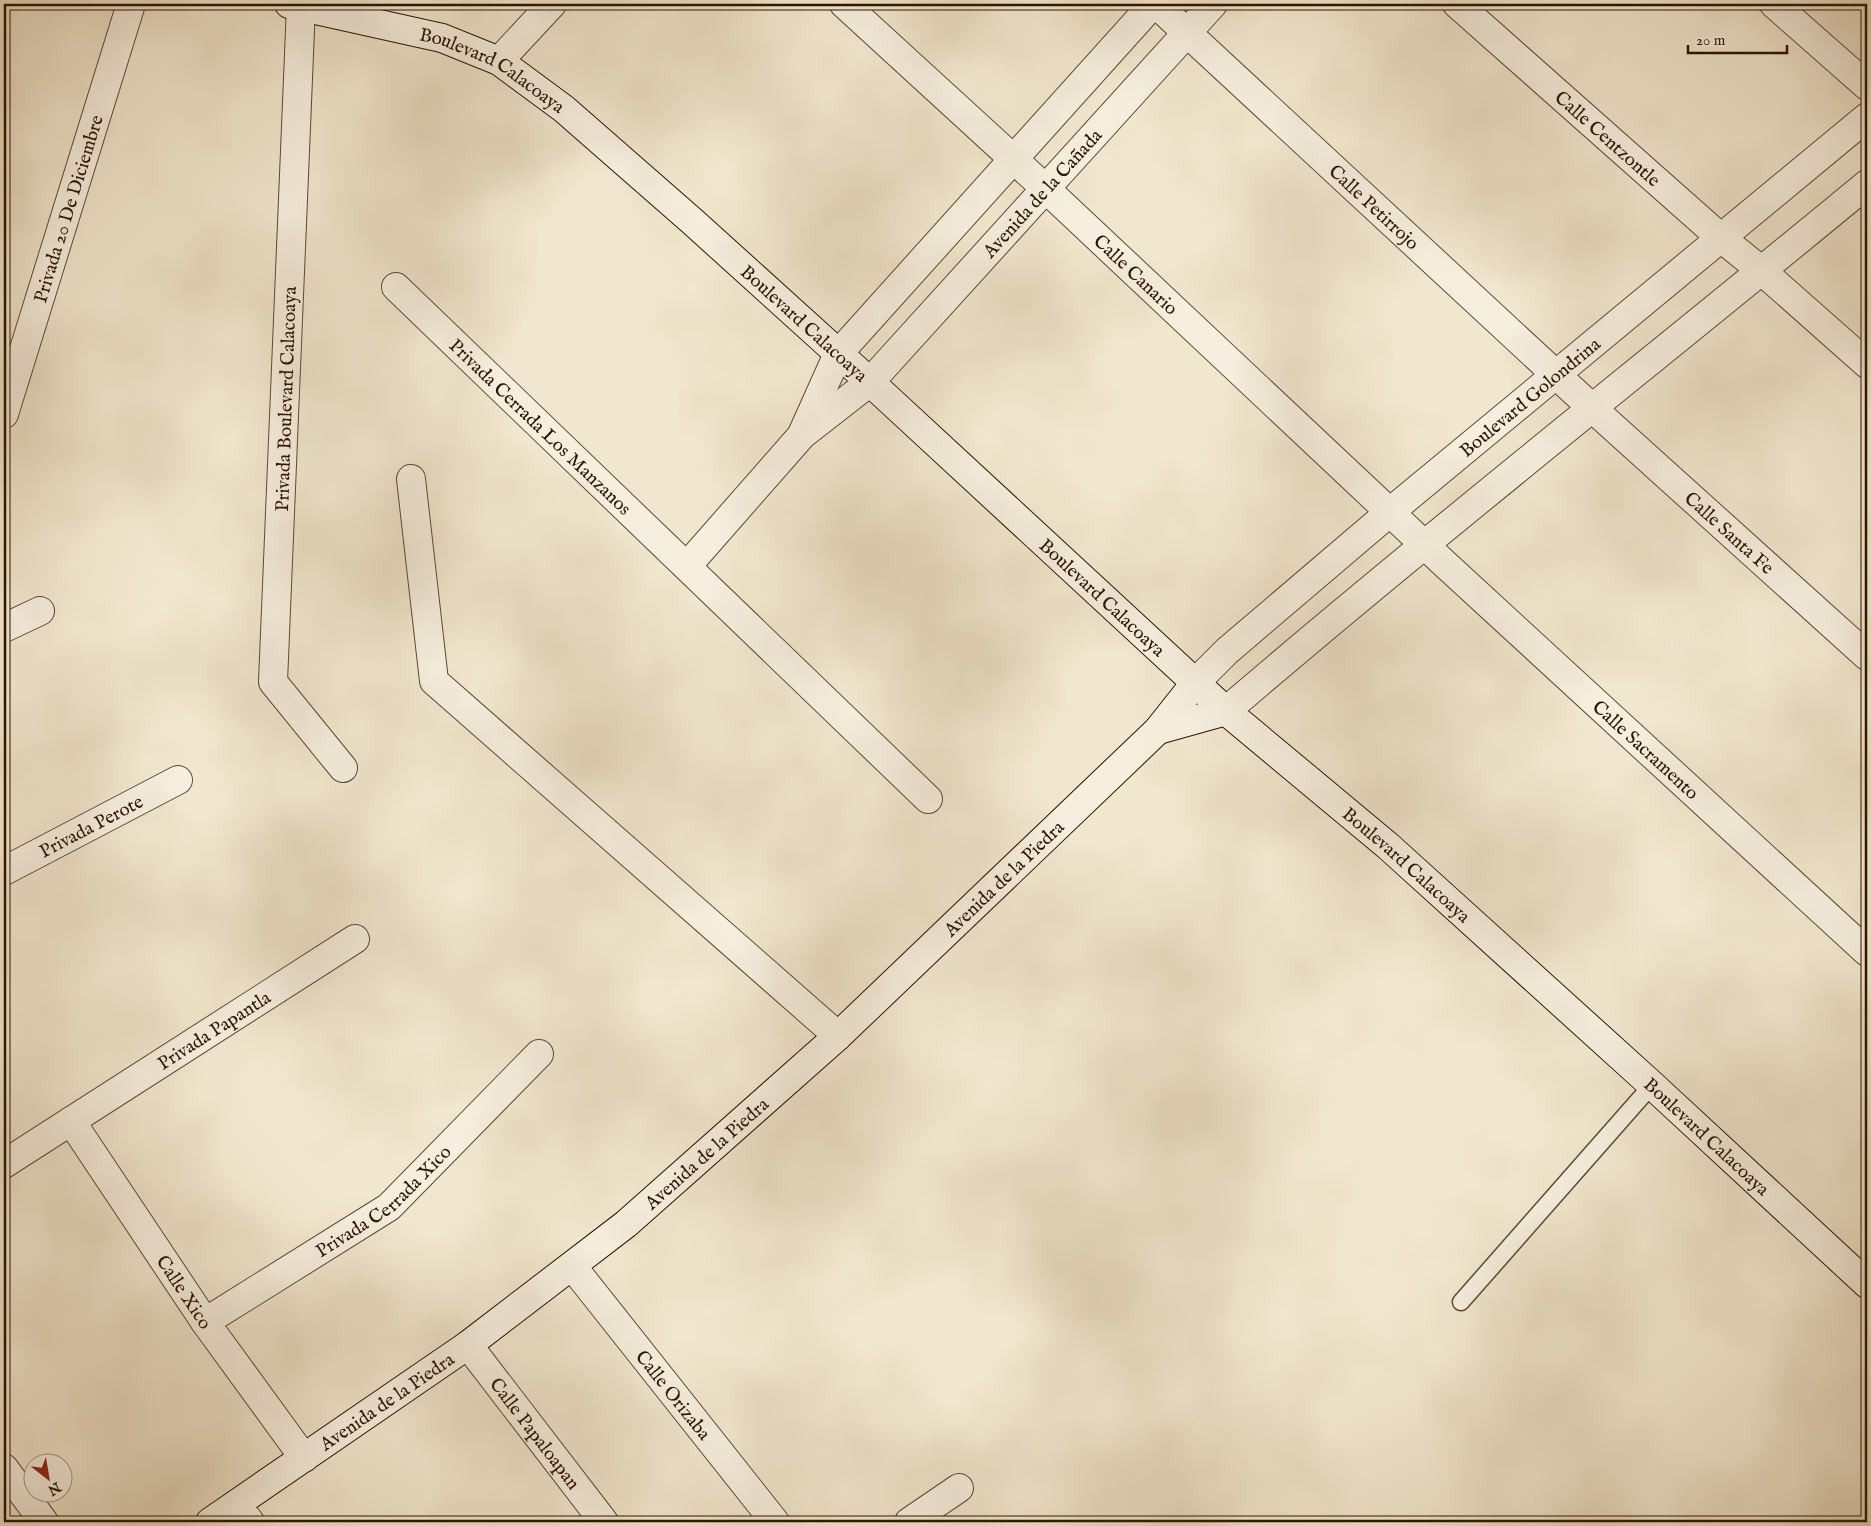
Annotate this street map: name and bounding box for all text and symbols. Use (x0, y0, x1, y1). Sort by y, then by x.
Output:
scale bar (1688, 22, 1787, 54)
street label: Boulevard Calacoaya (417, 23, 570, 120)
text: 20 m (1696, 31, 1726, 50)
street label: Calle Centzontle (1549, 86, 1665, 193)
street label: Privada 20 De Diciembre (29, 112, 110, 306)
street label: Avenida de la Cañada (978, 124, 1108, 265)
street label: Calle Petirrojo (1323, 160, 1424, 256)
street label: Calle Canario (1088, 230, 1182, 321)
street label: Boulevard Calacoaya (735, 261, 873, 389)
street label: Privada Boulevard Calacoaya (271, 285, 303, 512)
street label: Boulevard Golondrina (1455, 332, 1607, 463)
street label: Privada Cerrada Los Manzanos (443, 335, 636, 521)
street label: Calle Santa Fe (1679, 487, 1779, 581)
street label: Boulevard Calacoaya (1033, 534, 1170, 663)
street label: Calle Sacramento (1587, 696, 1703, 806)
street label: Privada Perote (36, 790, 148, 864)
street label: Boulevard Calacoaya (1336, 803, 1475, 929)
street label: Avenida de la Piedra (939, 816, 1071, 943)
street label: Privada Papantla (154, 986, 276, 1076)
street label: Boulevard Calacoaya (1638, 1073, 1775, 1202)
street label: Avenida de la Piedra (640, 1093, 775, 1216)
street label: Privada Cerrada Xico (312, 1141, 457, 1264)
street label: Calle Xico (150, 1251, 216, 1335)
street label: Calle Orizaba (629, 1346, 716, 1446)
street label: Avenida de la Piedra (315, 1348, 460, 1458)
street label: Calle Papaloapan (483, 1373, 585, 1495)
north arrow (22, 1454, 72, 1504)
text: N (44, 1477, 65, 1499)

